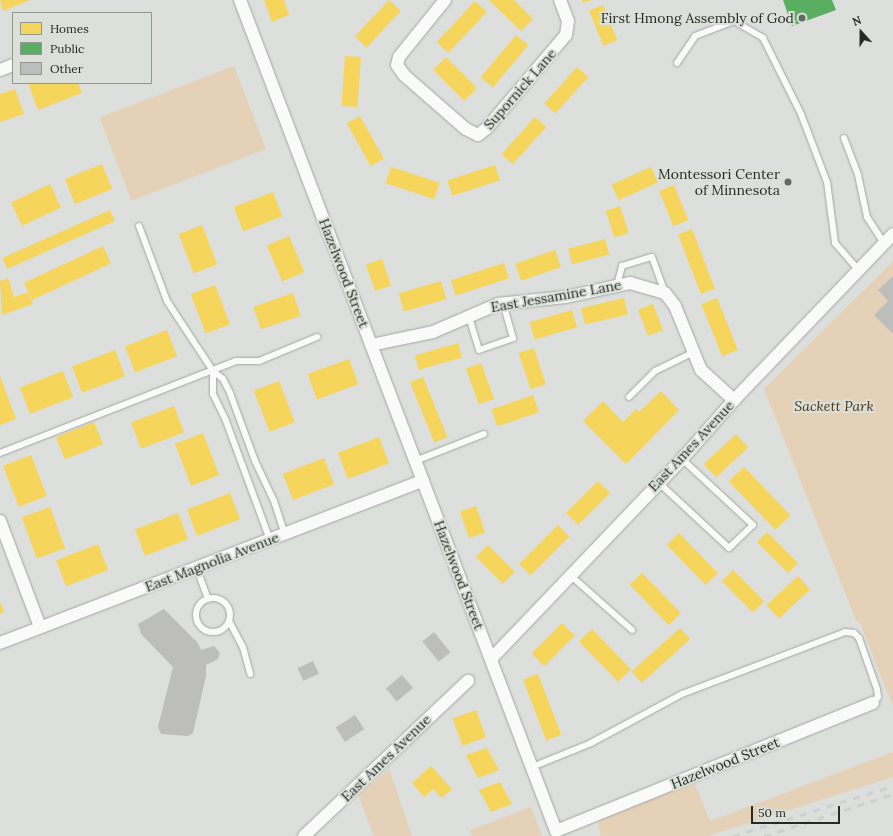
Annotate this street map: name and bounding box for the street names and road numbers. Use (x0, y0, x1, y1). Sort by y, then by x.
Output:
street label: Supornick Lane (480, 45, 560, 133)
street label: Hazelwood Street (315, 216, 373, 330)
street label: East Jessamine Lane (489, 276, 623, 316)
street label: East Ames Avenue (645, 397, 737, 495)
street label: Hazelwood Street (430, 518, 488, 632)
street label: East Magnolia Avenue (143, 529, 281, 595)
street label: East Ames Avenue (338, 711, 434, 805)
street label: Hazelwood Street (668, 734, 782, 792)

